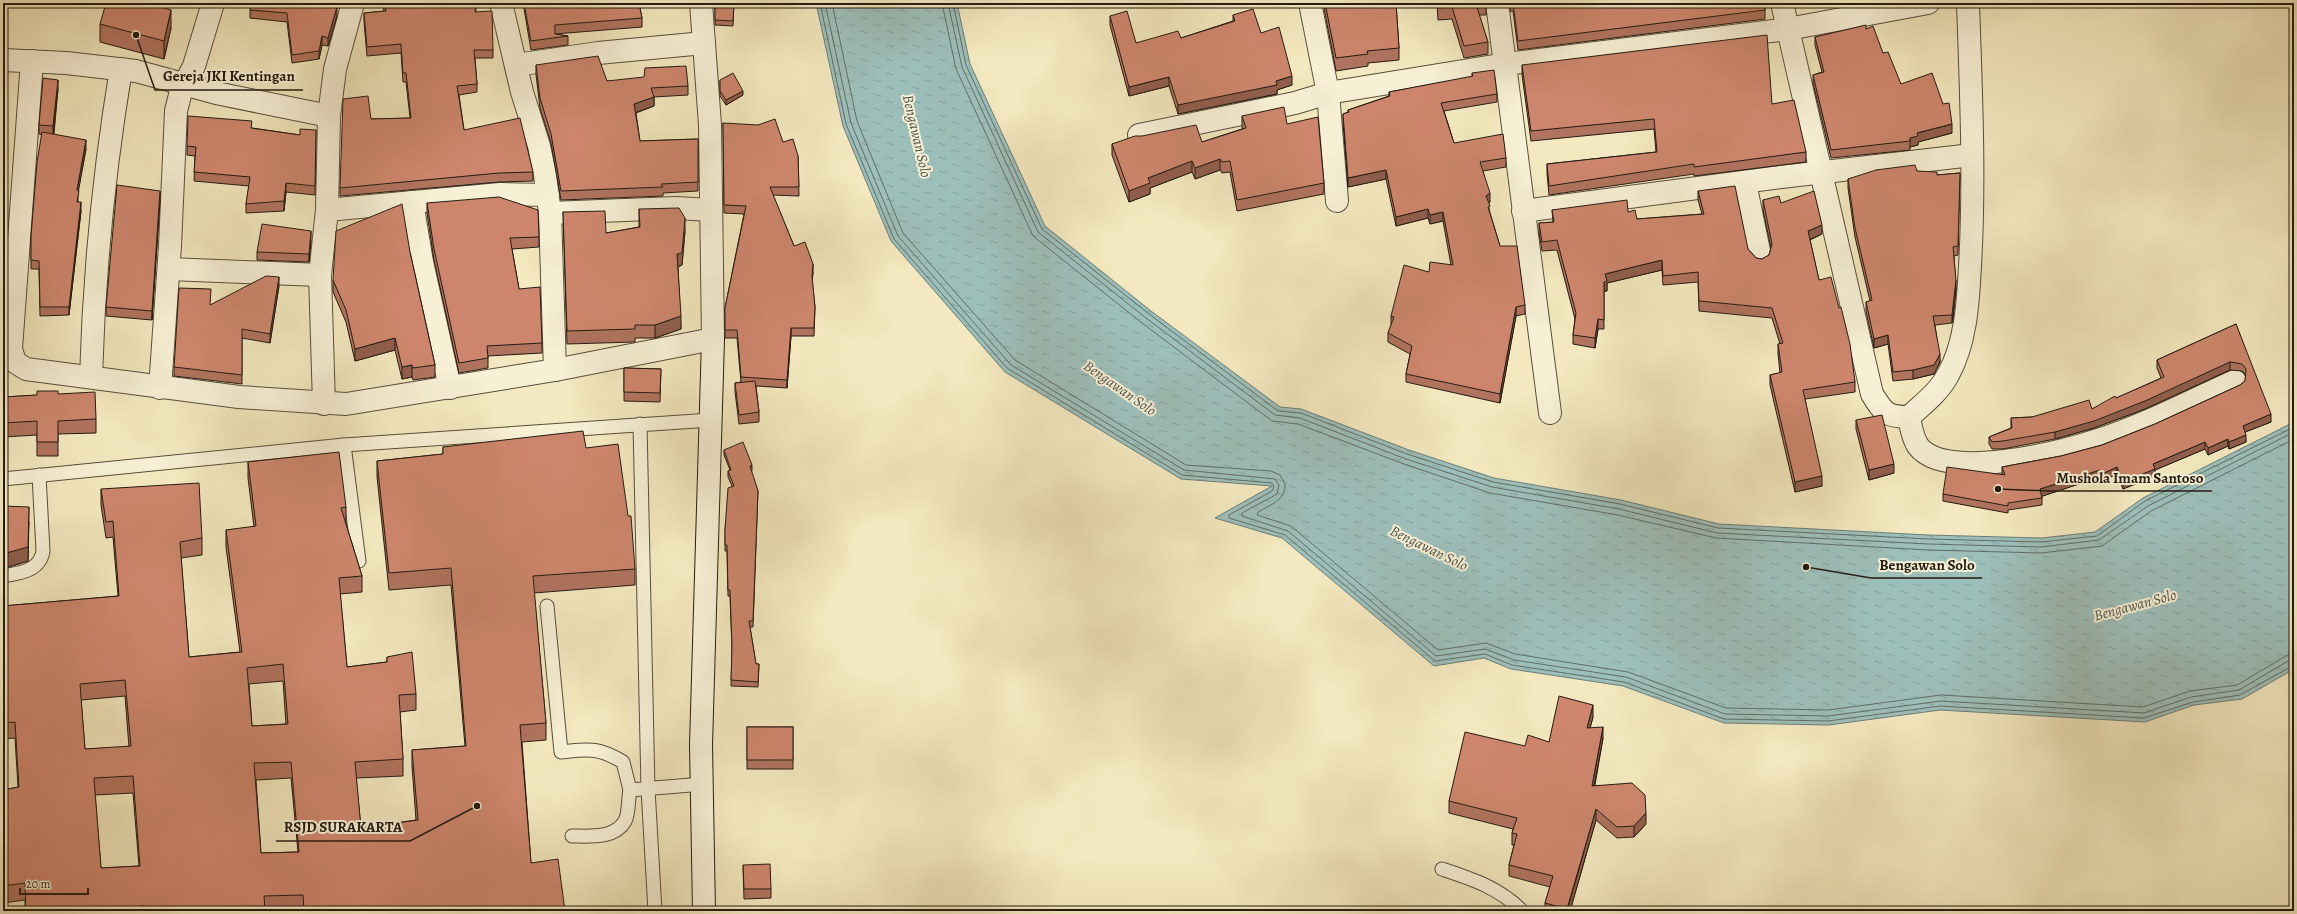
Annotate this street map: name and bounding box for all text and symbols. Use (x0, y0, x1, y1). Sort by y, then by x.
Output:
callout: Gereja JKI Kentingan (155, 63, 303, 90)
text: Gereja JKI Kentingan (163, 66, 295, 86)
water label: Bengawan Solo (898, 93, 936, 179)
water label: Bengawan Solo (1080, 356, 1160, 420)
callout: Mushola Imam Santoso (2049, 464, 2212, 491)
text: Mushola Imam Santoso (2057, 468, 2204, 488)
water label: Bengawan Solo (1387, 521, 1471, 575)
callout: Bengawan Solo (1871, 551, 1982, 578)
text: Bengawan Solo (1879, 555, 1975, 575)
water label: Bengawan Solo (2092, 584, 2178, 626)
callout: RSJD SURAKARTA (276, 814, 410, 841)
text: RSJD SURAKARTA (284, 817, 403, 837)
scale bar (20, 870, 88, 896)
text: 20 m (26, 876, 50, 892)

